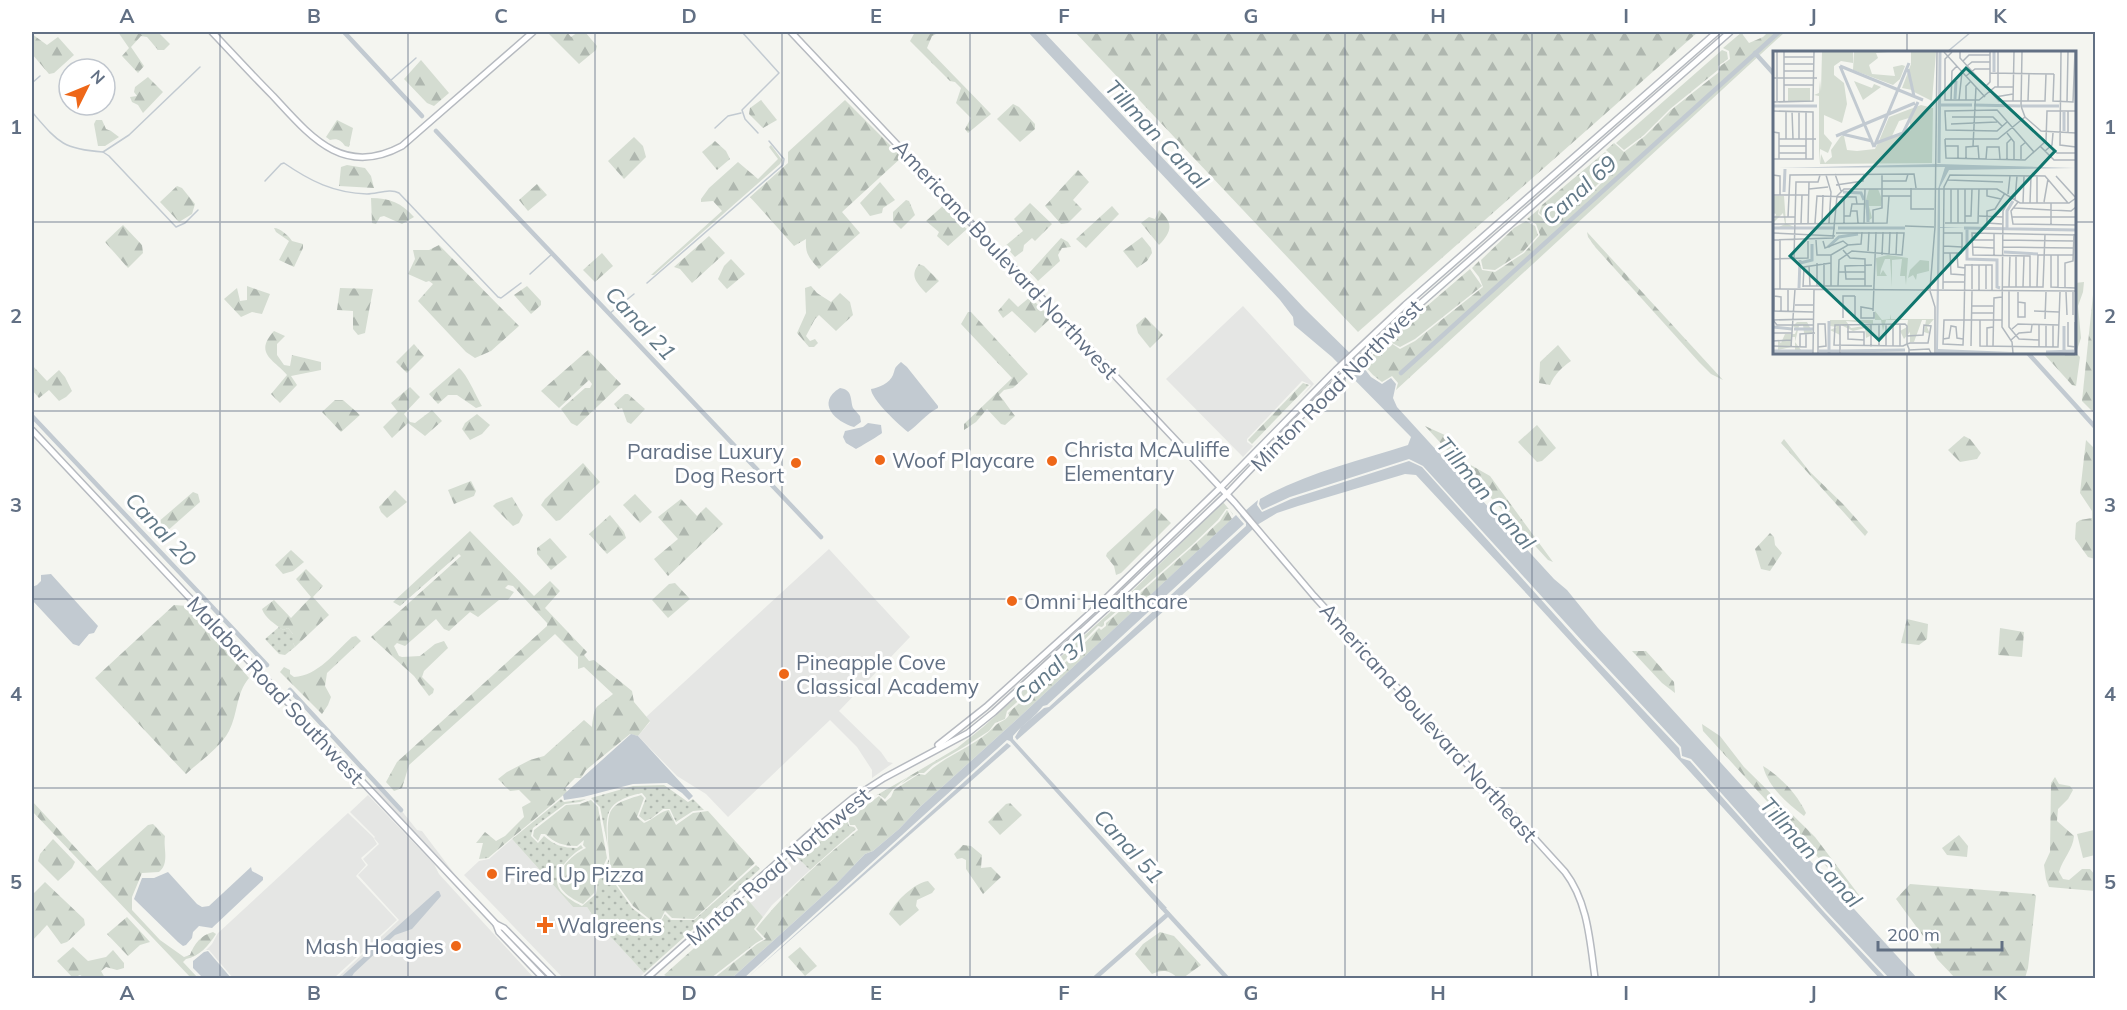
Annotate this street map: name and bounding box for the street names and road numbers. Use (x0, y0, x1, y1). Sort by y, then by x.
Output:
street label: Americana Boulevard Northwest (888, 134, 1124, 384)
street label: Minton Road Northwest (1245, 294, 1427, 476)
street label: Malabar Road Southwest (182, 591, 370, 789)
street label: Americana Boulevard Northeast (1315, 597, 1543, 847)
street label: Minton Road Northwest (681, 782, 875, 950)

